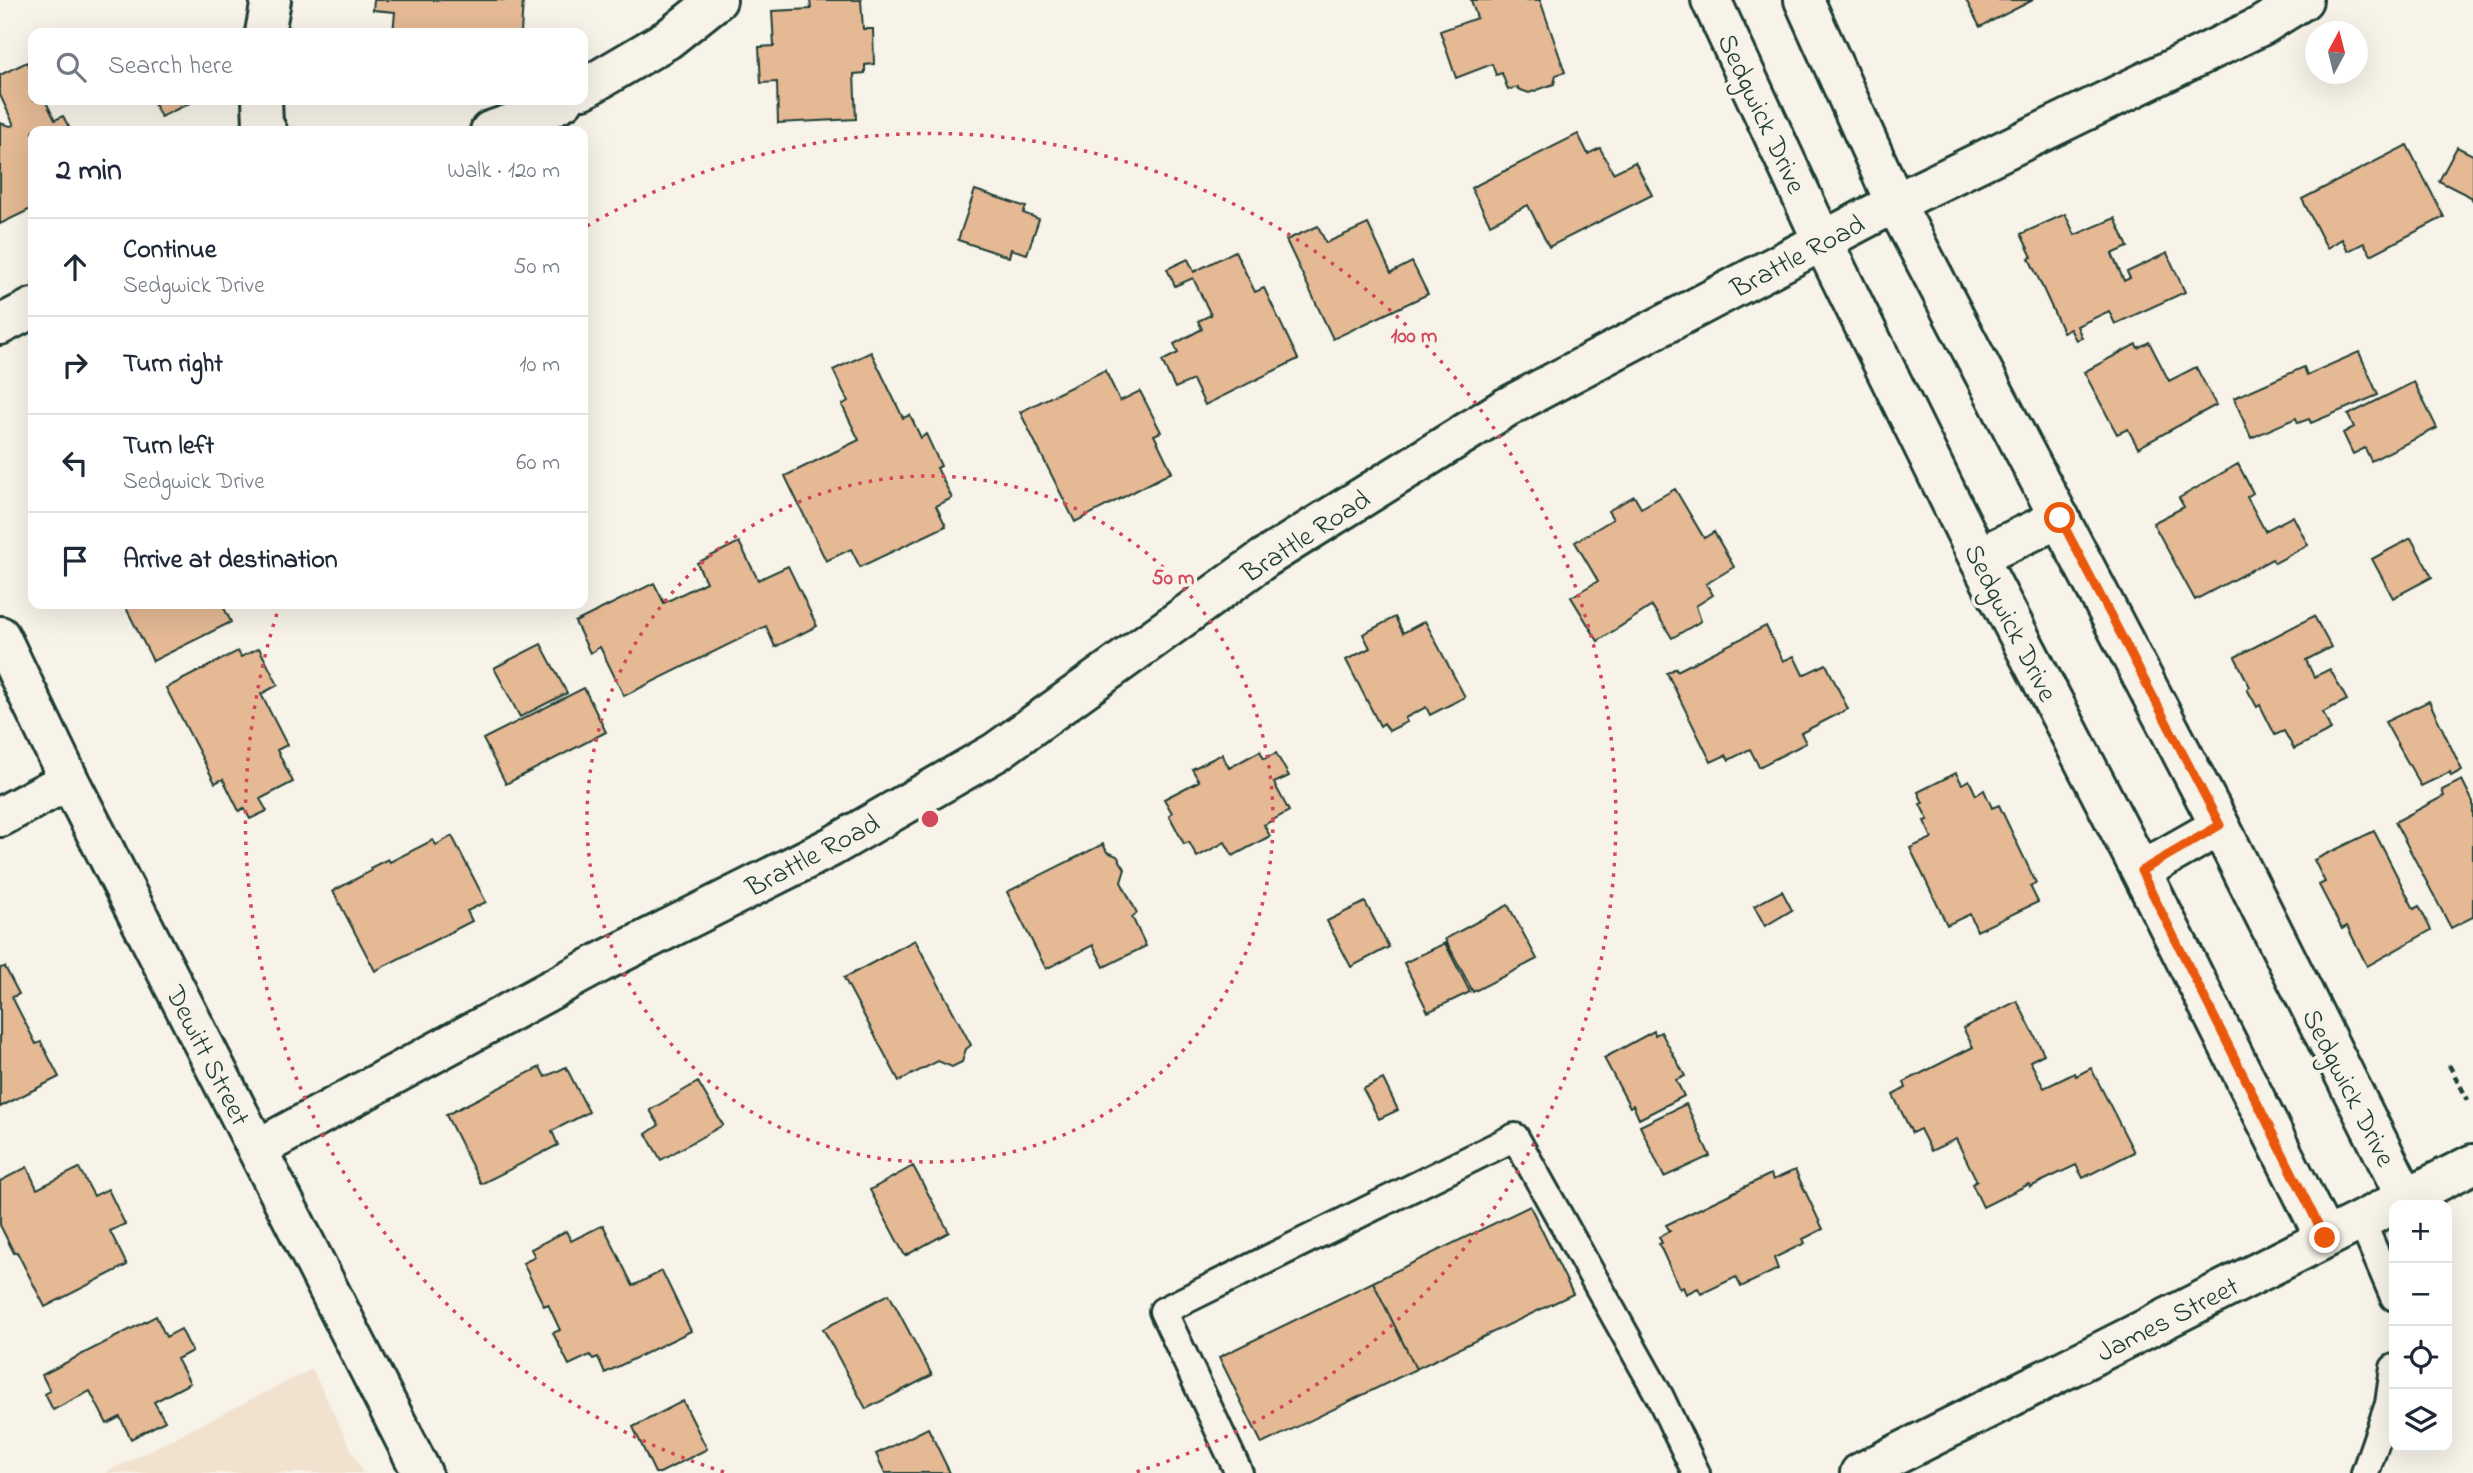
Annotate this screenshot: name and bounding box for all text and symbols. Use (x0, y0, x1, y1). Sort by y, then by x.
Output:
north arrow (2305, 21, 2368, 84)
search box (28, 28, 588, 105)
street label: Sedgwick Drive (1705, 28, 1815, 202)
icon: search (52, 48, 90, 86)
text: Search here (108, 48, 233, 86)
text: 2 min (56, 150, 122, 194)
text: Walk · 120 m (447, 155, 560, 188)
street label: Brattle Road (1723, 205, 1873, 311)
text: Continue (123, 232, 216, 270)
icon: ahead (56, 248, 94, 286)
text: 50 m (513, 251, 560, 284)
text: Sedgwick Drive (123, 270, 265, 303)
text: 100 m (1391, 322, 1437, 352)
icon: right (56, 346, 94, 384)
text: Turn right (123, 346, 223, 384)
text: 10 m (519, 349, 560, 382)
text: Turn left (123, 428, 214, 466)
icon: left (56, 444, 94, 482)
text: 60 m (516, 447, 560, 480)
text: Sedgwick Drive (123, 466, 265, 499)
street label: Brattle Road (1233, 481, 1380, 596)
route start (2044, 502, 2075, 533)
street label: Sedgwick Drive (1951, 537, 2066, 710)
icon: arrive (56, 542, 94, 580)
text: Arrive at destination (123, 542, 338, 580)
text: 50 m (1152, 564, 1194, 594)
street label: Brattle Road (738, 804, 888, 910)
centre of rings (918, 807, 942, 831)
street label: Dewitt Street (152, 978, 259, 1134)
street label: Sedgwick Drive (2289, 1002, 2404, 1175)
map controls (2389, 1200, 2452, 1452)
button: + (2389, 1200, 2452, 1263)
route end (2309, 1222, 2340, 1253)
button: − (2389, 1263, 2452, 1326)
street label: James Street (2090, 1268, 2247, 1375)
button: locate (2389, 1326, 2452, 1389)
button: layers (2389, 1389, 2452, 1452)

